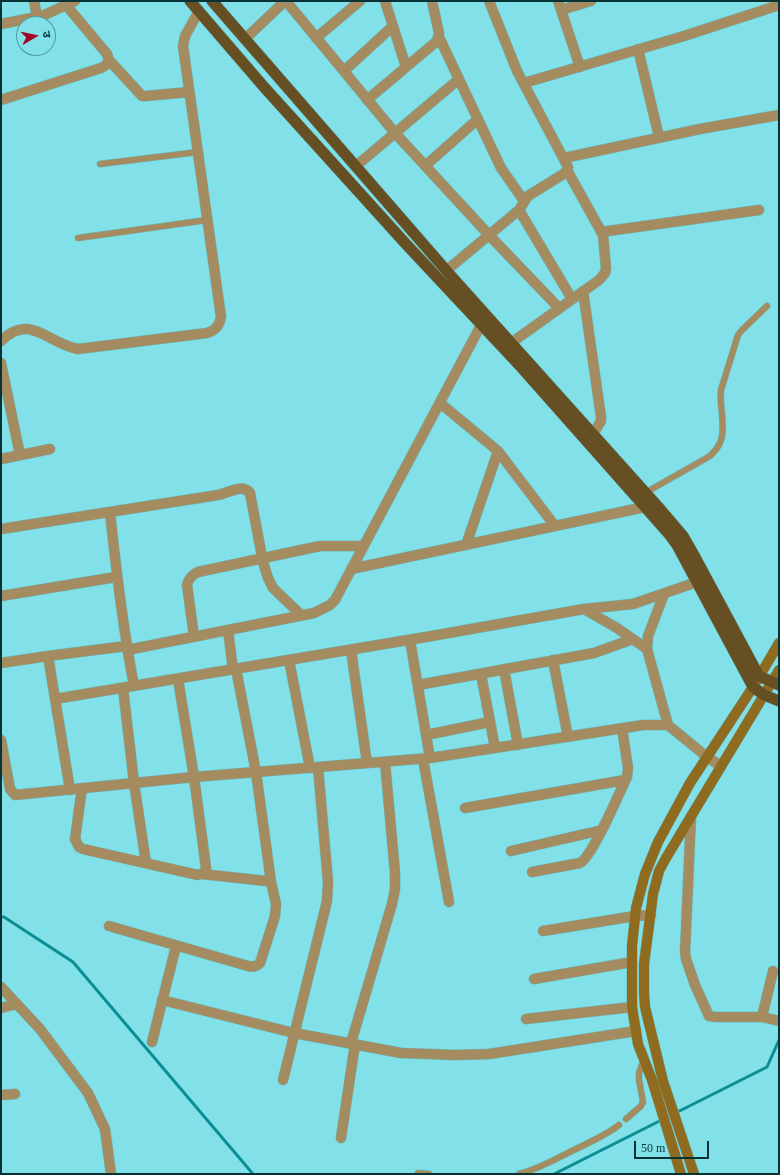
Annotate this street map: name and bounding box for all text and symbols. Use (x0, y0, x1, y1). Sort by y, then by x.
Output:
north arrow (16, 16, 56, 56)
text: उ (40, 30, 53, 38)
scale bar (636, 1133, 711, 1159)
text: 50 m (641, 1141, 665, 1155)

